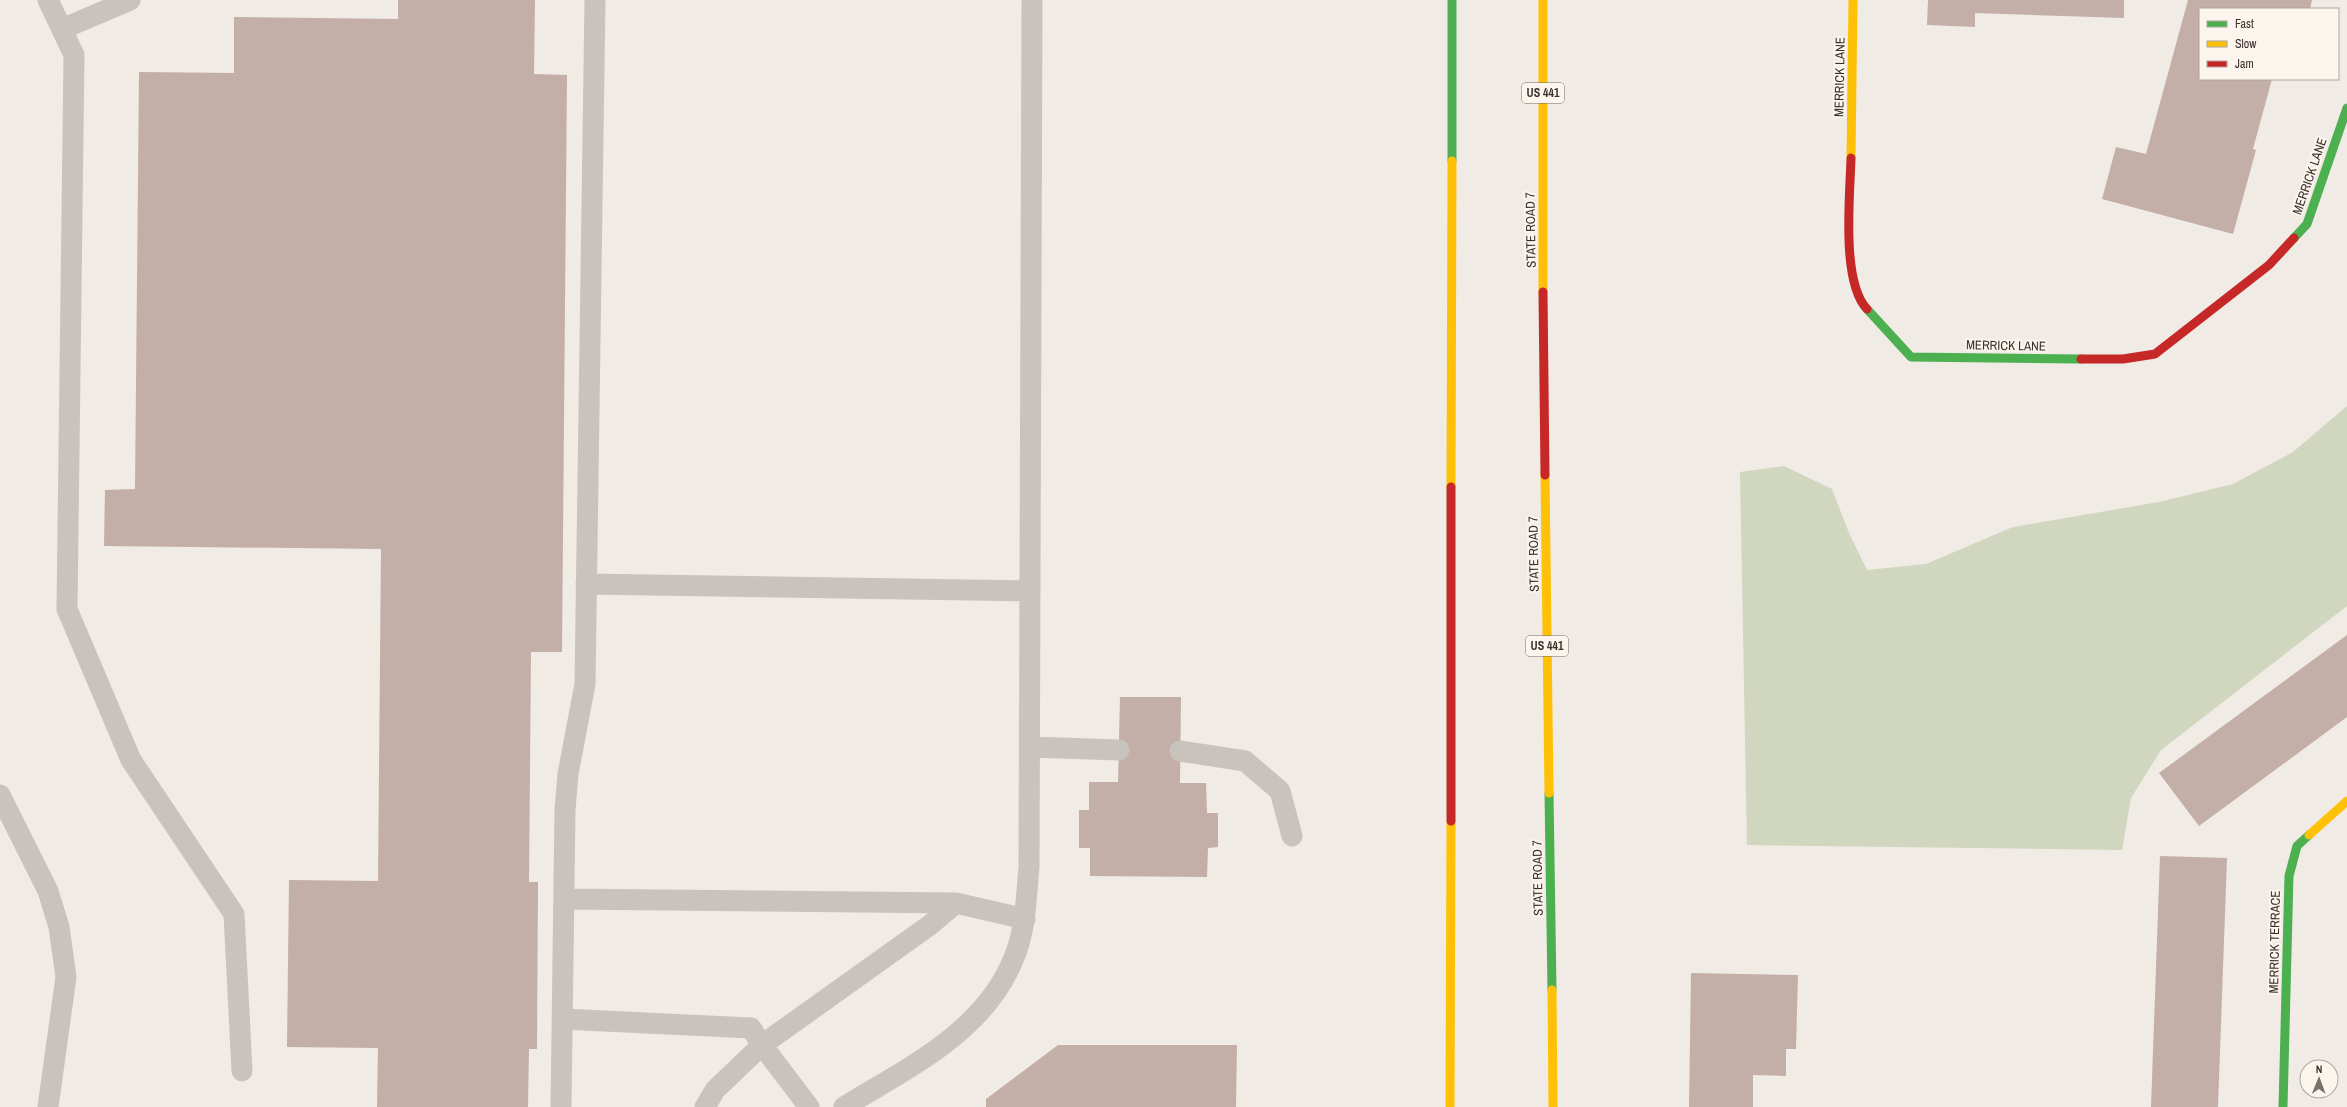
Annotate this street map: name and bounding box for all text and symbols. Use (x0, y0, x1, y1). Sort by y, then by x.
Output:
legend (2199, 8, 2339, 80)
text: Fast (2235, 16, 2254, 32)
text: Slow (2235, 36, 2257, 52)
street label: MERRICK LANE (1830, 37, 1849, 117)
text: Jam (2235, 56, 2254, 72)
road number: US 441 (1522, 83, 1564, 103)
street label: MERRICK LANE (2288, 136, 2331, 217)
street label: STATE ROAD 7 (1521, 192, 1540, 268)
street label: MERRICK LANE (1966, 336, 2046, 355)
street label: STATE ROAD 7 (1524, 516, 1543, 592)
road number: US 441 (1526, 636, 1568, 656)
street label: STATE ROAD 7 (1528, 840, 1547, 916)
street label: MERRICK TERRACE (2265, 890, 2284, 994)
north arrow (2299, 1059, 2339, 1099)
text: N (2316, 1062, 2323, 1076)

